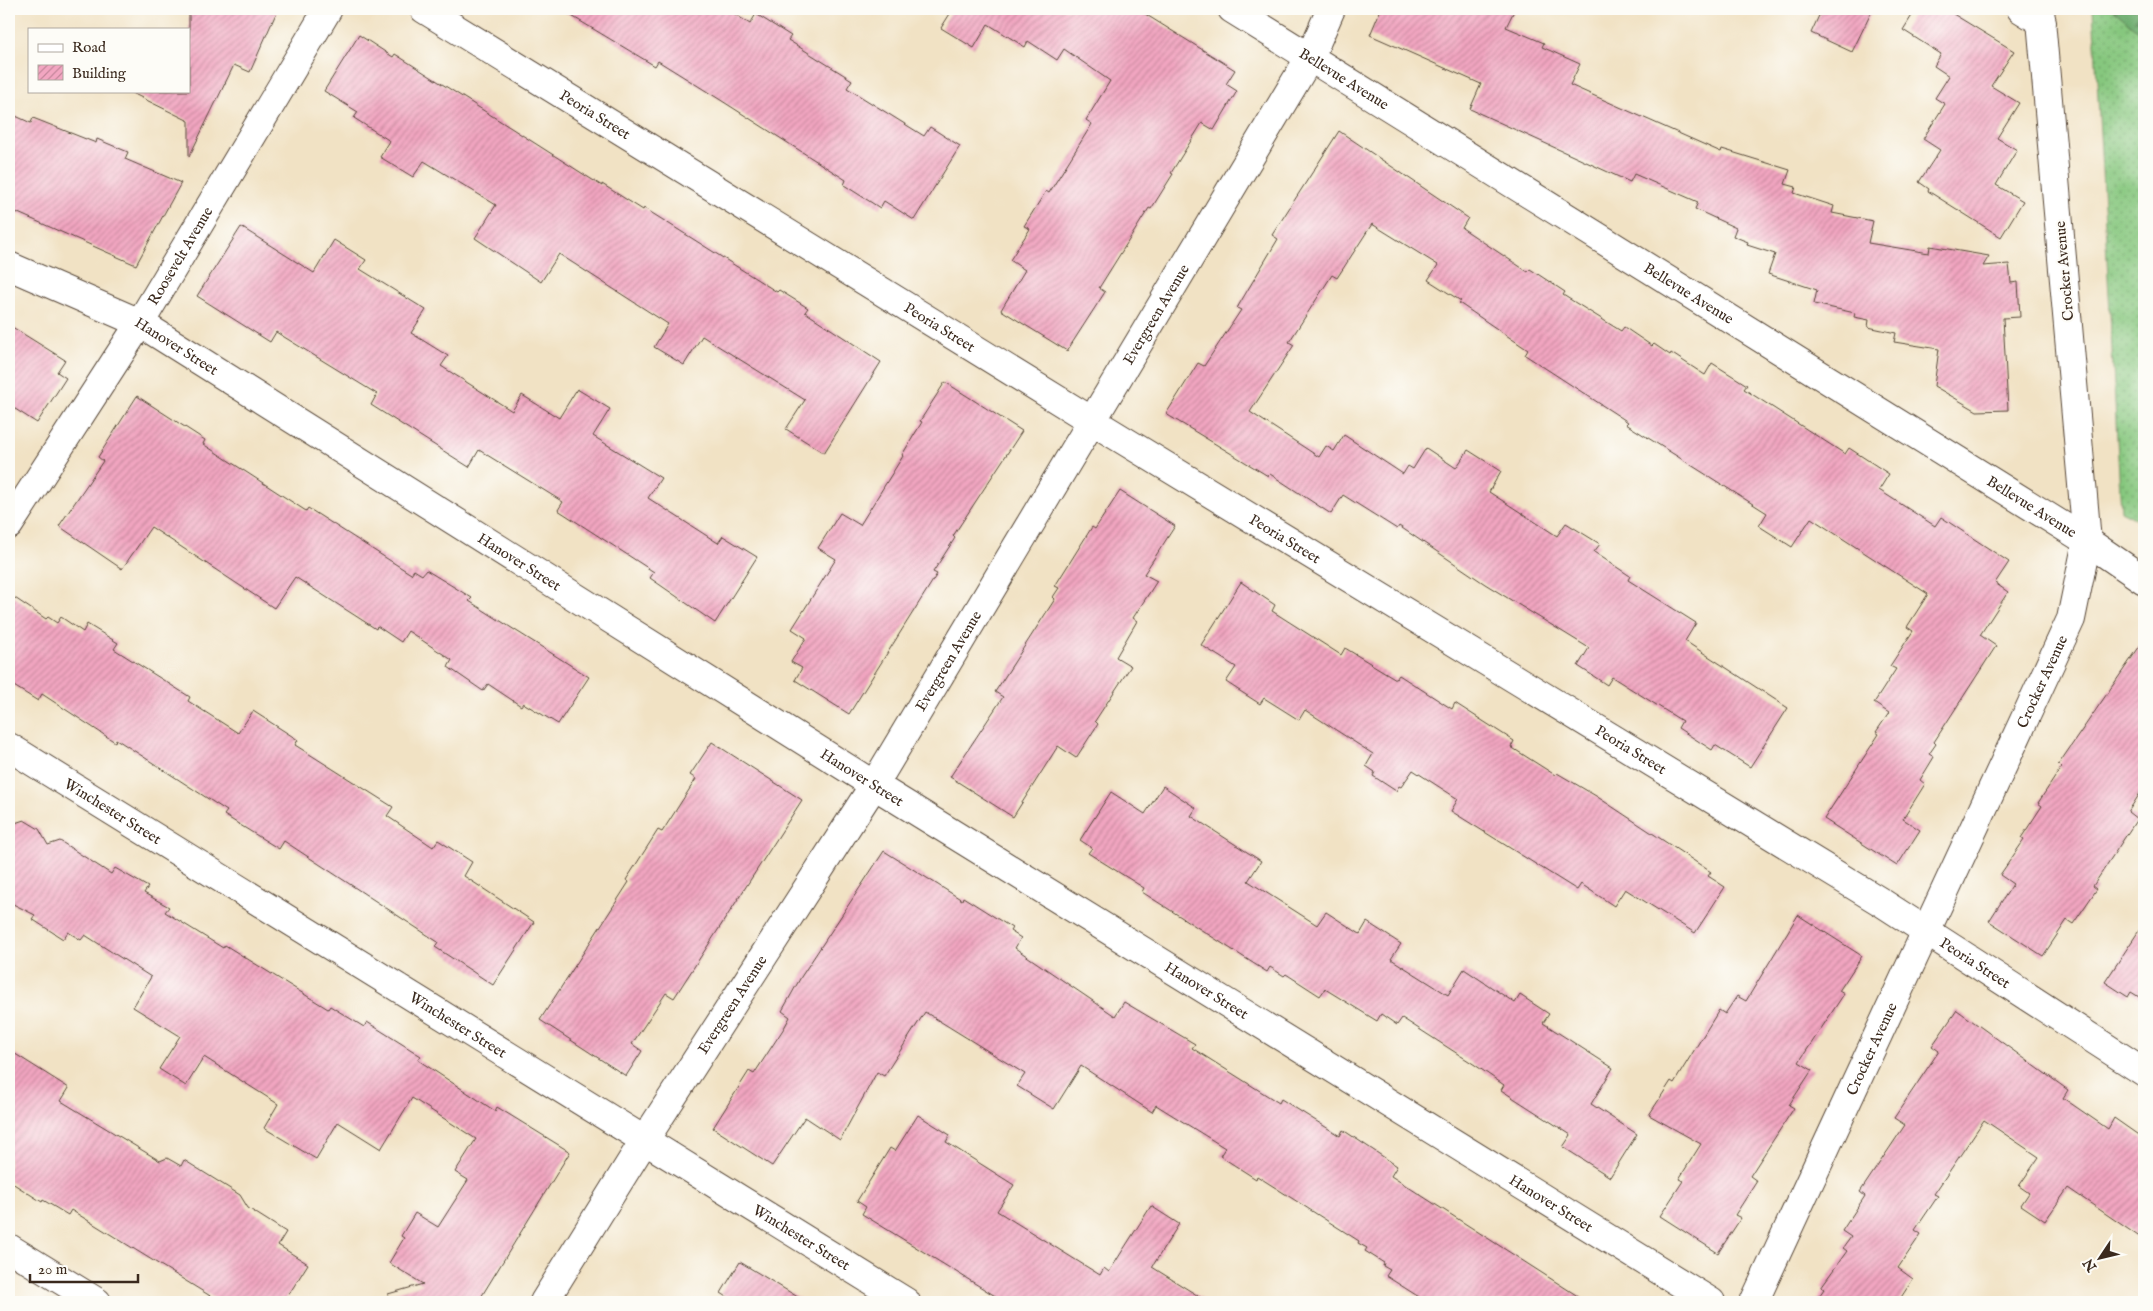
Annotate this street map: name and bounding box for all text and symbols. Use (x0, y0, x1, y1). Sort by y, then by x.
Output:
legend (28, 28, 190, 92)
text: Road (72, 38, 107, 57)
street label: Bellevue Avenue (1295, 44, 1392, 114)
text: Building (72, 64, 127, 83)
street label: Peoria Street (556, 86, 634, 144)
street label: Roosevelt Avenue (144, 203, 217, 309)
street label: Crocker Avenue (2051, 220, 2078, 322)
street label: Bellevue Avenue (1640, 259, 1737, 329)
street label: Evergreen Avenue (1119, 261, 1194, 368)
street label: Peoria Street (900, 298, 979, 357)
street label: Hanover Street (131, 313, 221, 380)
street label: Bellevue Avenue (1983, 472, 2080, 542)
street label: Peoria Street (1246, 510, 1324, 568)
street label: Hanover Street (474, 529, 564, 595)
street label: Evergreen Avenue (911, 607, 986, 715)
street label: Crocker Avenue (2013, 632, 2072, 731)
street label: Peoria Street (1592, 721, 1670, 779)
street label: Hanover Street (817, 745, 907, 811)
street label: Winchester Street (60, 774, 165, 849)
street label: Peoria Street (1936, 934, 2014, 993)
street label: Evergreen Avenue (694, 952, 772, 1058)
street label: Hanover Street (1161, 958, 1252, 1024)
street label: Winchester Street (406, 988, 510, 1063)
street label: Crocker Avenue (1842, 1000, 1902, 1099)
street label: Hanover Street (1505, 1171, 1596, 1237)
street label: Winchester Street (749, 1201, 854, 1275)
north arrow (2076, 1234, 2126, 1284)
scale bar (30, 1251, 138, 1283)
text: N (2079, 1255, 2102, 1276)
text: 20 m (38, 1260, 68, 1279)

